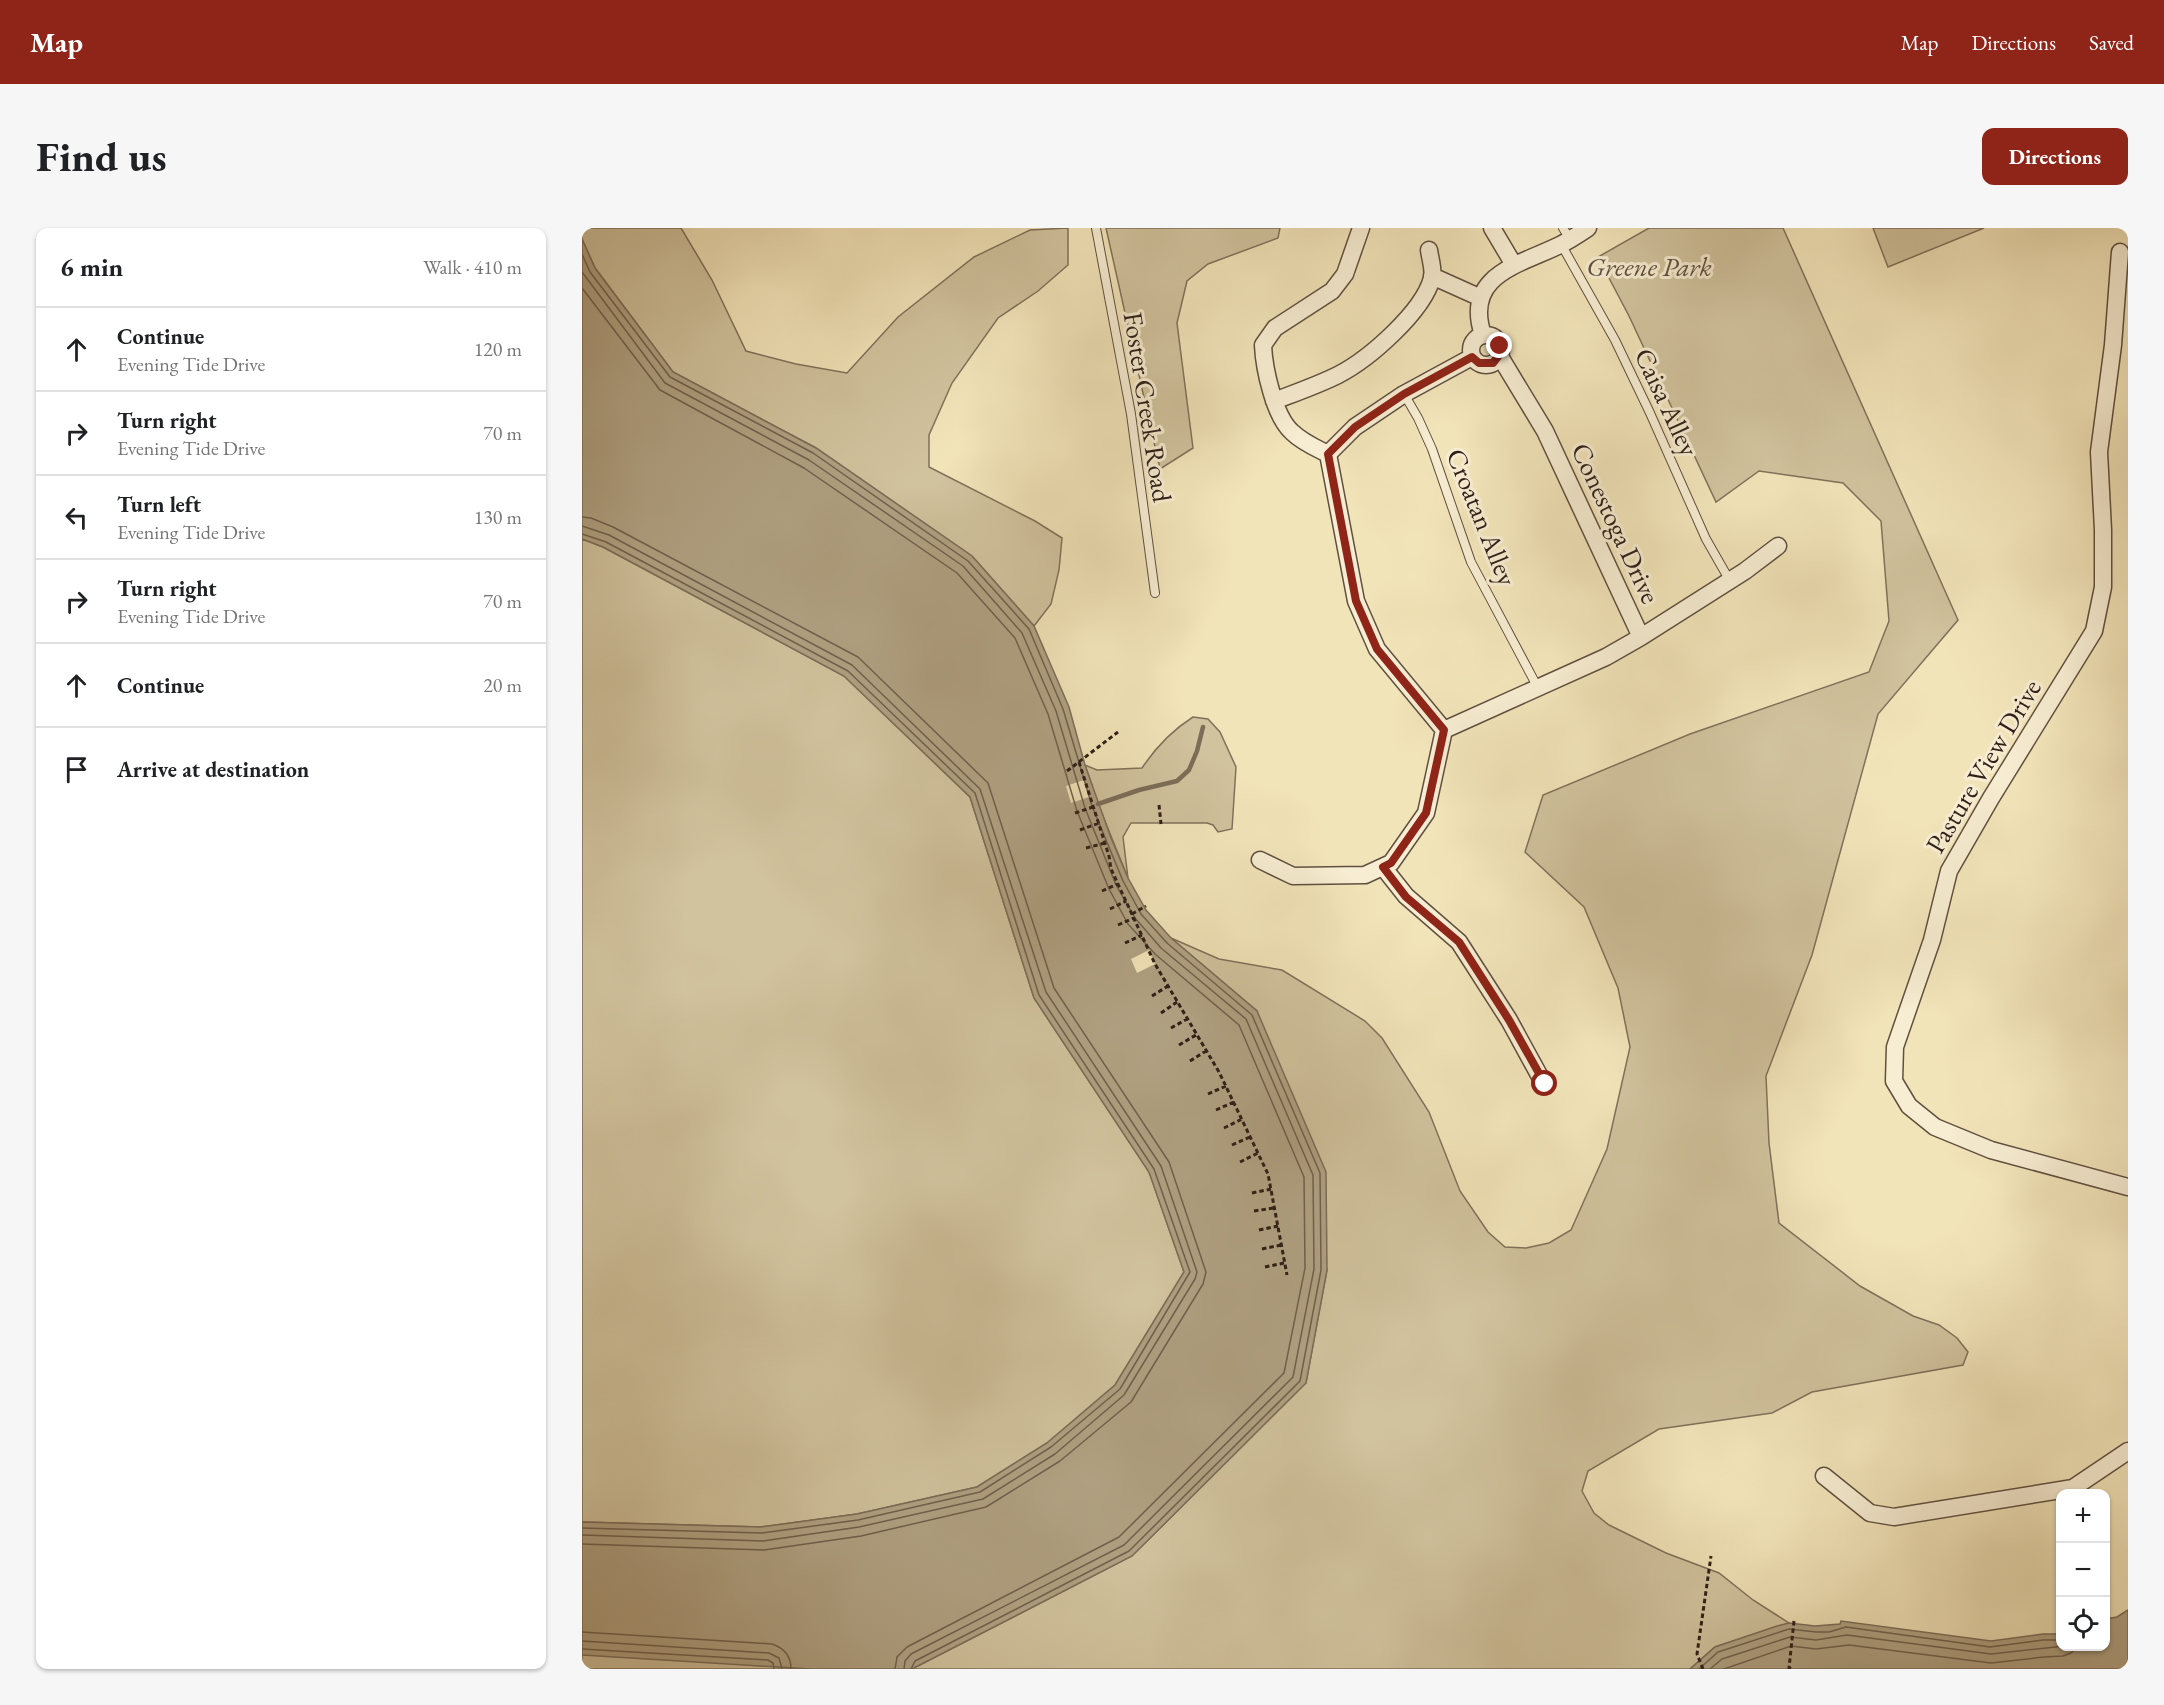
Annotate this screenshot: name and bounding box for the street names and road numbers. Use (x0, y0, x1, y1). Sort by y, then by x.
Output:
street label: Foster Creek Road (1116, 309, 1180, 505)
street label: Caisa Alley (1627, 342, 1707, 462)
street label: Conestoga Drive (1563, 437, 1669, 609)
street label: Croatan Alley (1439, 443, 1525, 591)
street label: Pasture View Drive (1917, 673, 2049, 859)

